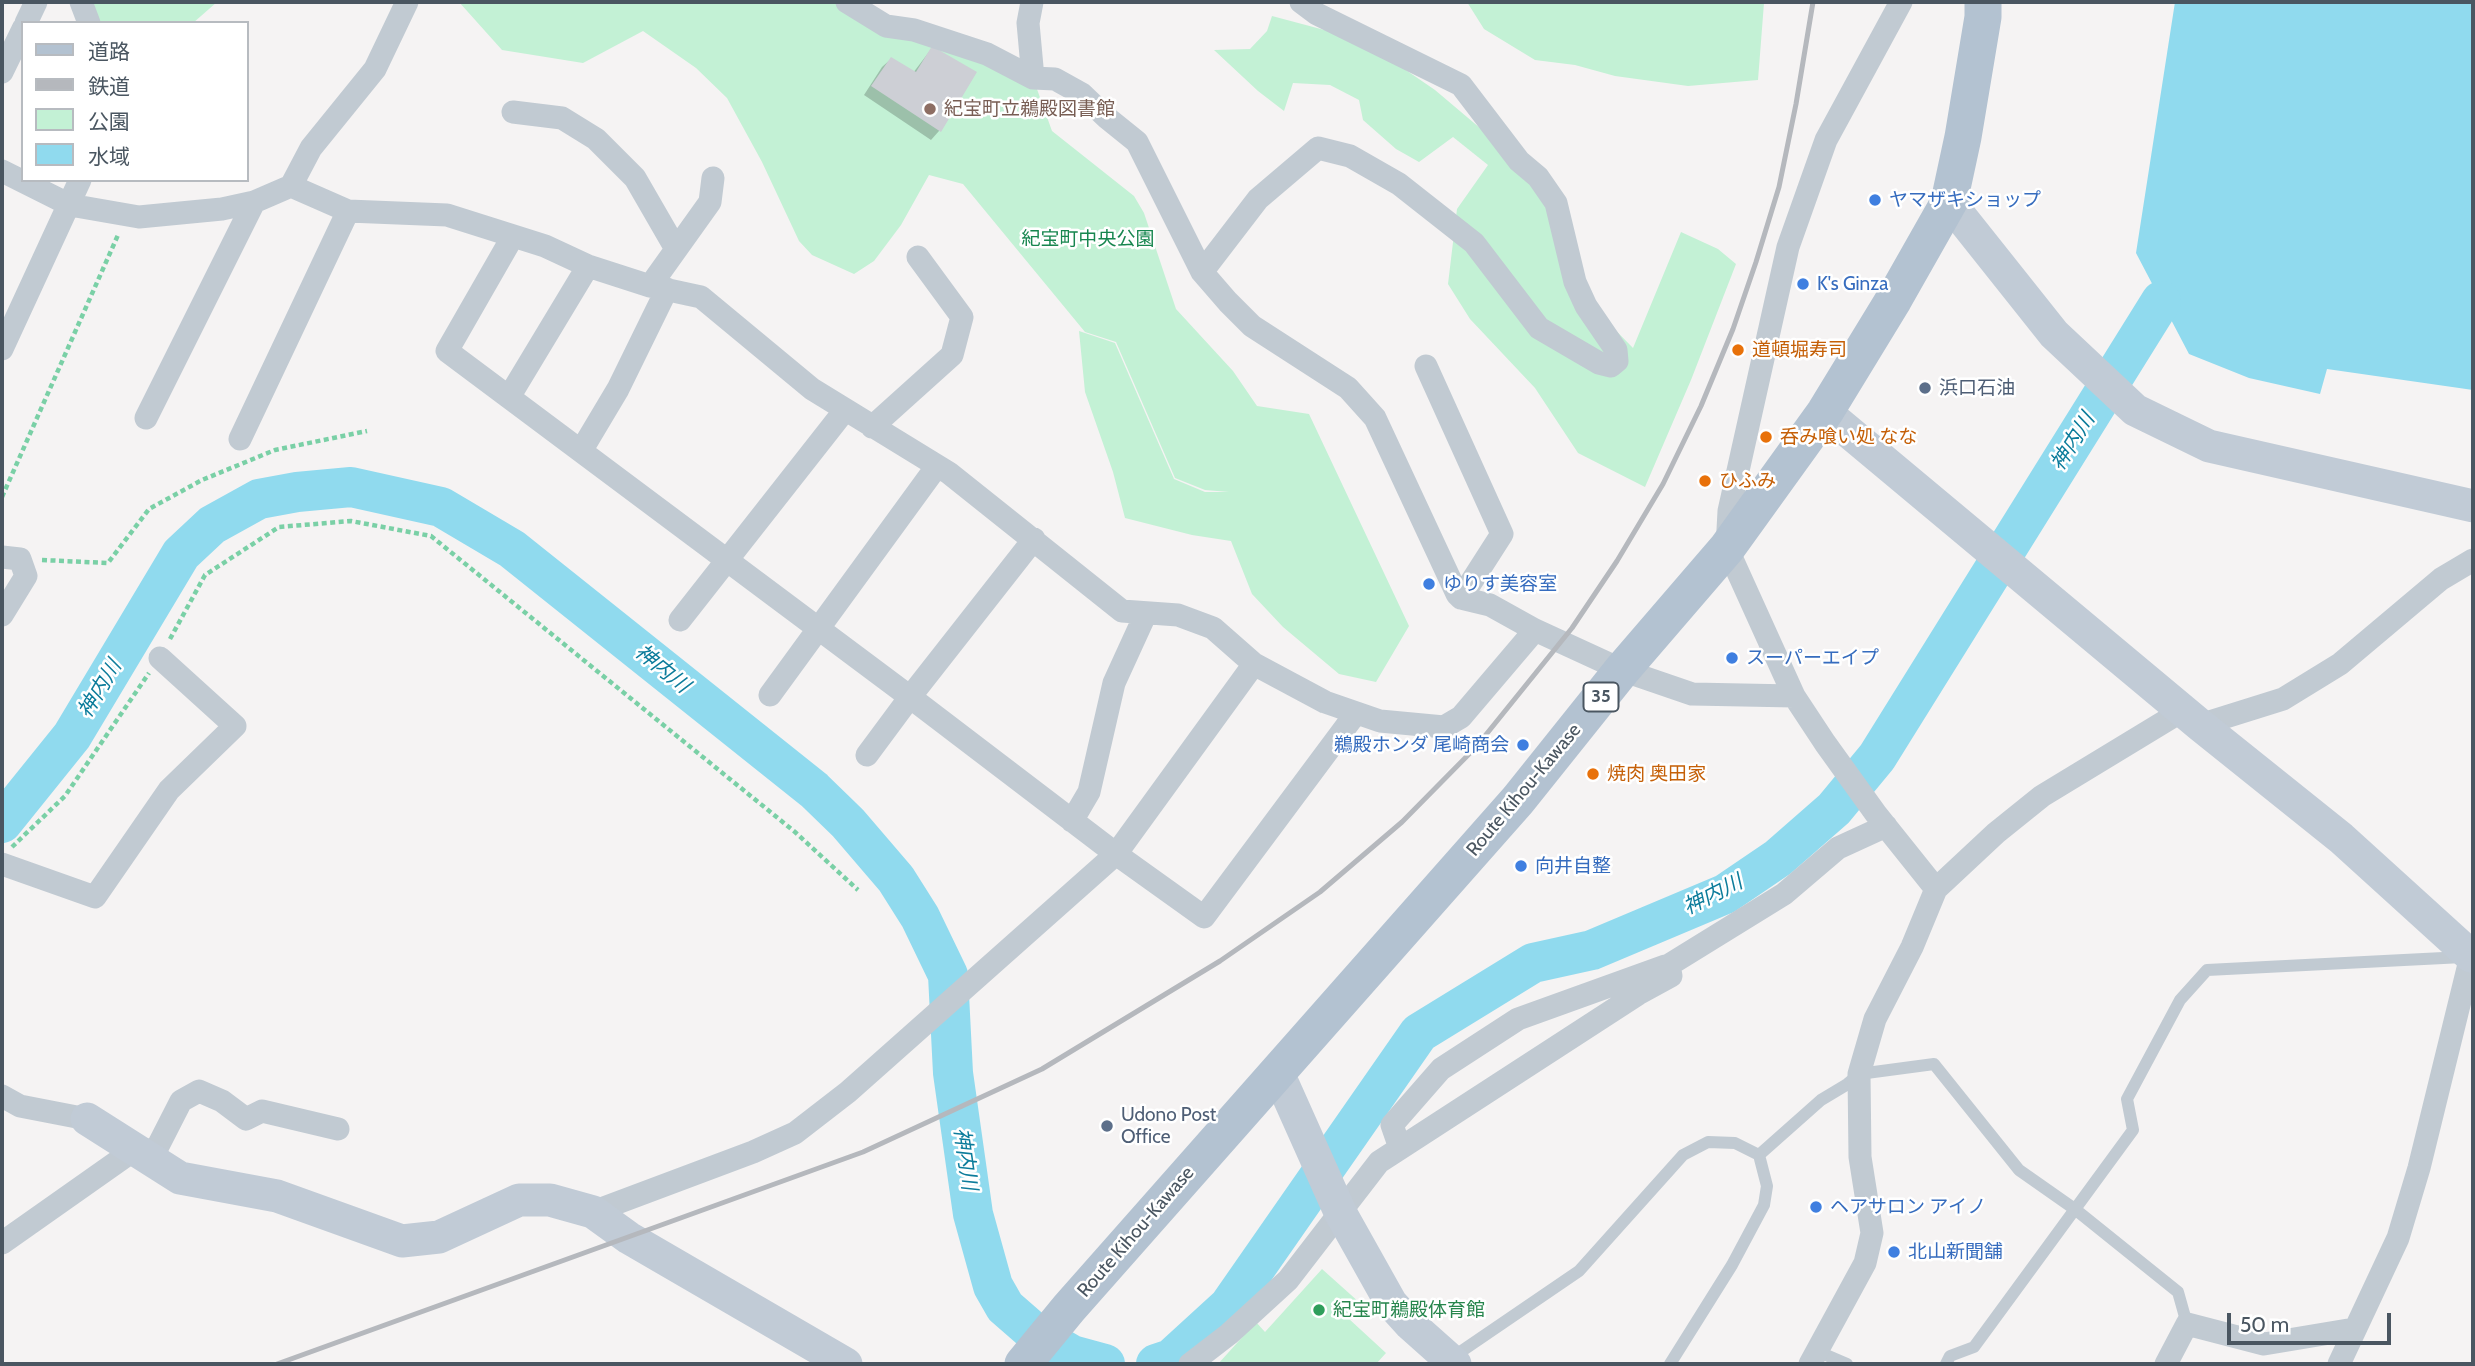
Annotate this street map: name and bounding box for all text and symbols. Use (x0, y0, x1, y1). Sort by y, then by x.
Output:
legend (21, 21, 248, 182)
text: 道路 (88, 39, 130, 64)
text: 鉄道 (88, 74, 130, 99)
place label: 紀宝町立鵜殿図書館 (944, 98, 1115, 120)
marker: 紀宝町立鵜殿図書館 (922, 101, 938, 117)
text: 公園 (88, 109, 130, 134)
text: 水域 (88, 144, 130, 169)
place label: ヤマザキショップ (1889, 189, 2041, 211)
marker: ヤマザキショップ (1867, 192, 1883, 208)
park label: 紀宝町中央公園 (1022, 228, 1154, 250)
place label: K's Ginza (1817, 273, 1888, 295)
marker: K's Ginza (1795, 276, 1811, 292)
place label: 道頓堀寿司 (1752, 339, 1847, 361)
marker: 道頓堀寿司 (1730, 342, 1746, 358)
place label: 浜口石油 (1939, 377, 2015, 399)
marker: 浜口石油 (1917, 380, 1933, 396)
water label: 神内川 (2046, 409, 2100, 475)
place label: 呑み喰い処 なな (1780, 426, 1917, 448)
marker: 呑み喰い処 なな (1758, 429, 1774, 445)
place label: ひふみ (1719, 470, 1776, 492)
marker: ひふみ (1697, 473, 1713, 489)
place label: ゆりす美容室 (1443, 573, 1557, 595)
marker: ゆりす美容室 (1421, 576, 1437, 592)
water label: 神内川 (630, 639, 694, 699)
place label: スーパーエイプ (1746, 647, 1879, 669)
marker: スーパーエイプ (1724, 650, 1740, 666)
water label: 神内川 (73, 656, 127, 722)
road number: 35 (1584, 682, 1618, 712)
street label: Route Kihou-Kawase (1462, 719, 1586, 861)
place label: 鵜殿ホンダ 尾崎商会 (1334, 734, 1509, 756)
marker: 鵜殿ホンダ 尾崎商会 (1515, 737, 1531, 753)
place label: 焼肉 奥田家 (1607, 763, 1706, 785)
marker: 焼肉 奥田家 (1585, 766, 1601, 782)
place label: 向井自整 (1535, 855, 1611, 877)
marker: 向井自整 (1513, 858, 1529, 874)
water label: 神内川 (1679, 869, 1747, 921)
place label: Udono Post Office (1121, 1104, 1216, 1148)
marker: Udono Post Office (1099, 1118, 1115, 1134)
water label: 神内川 (948, 1126, 982, 1192)
street label: Route Kihou-Kawase (1073, 1162, 1199, 1302)
place label: ヘアサロン アイノ (1830, 1196, 1986, 1218)
marker: ヘアサロン アイノ (1808, 1199, 1824, 1215)
place label: 北山新聞舗 (1908, 1241, 2003, 1263)
marker: 北山新聞舗 (1886, 1244, 1902, 1260)
place label: 紀宝町鵜殿体育館 (1333, 1299, 1485, 1321)
scale bar (2230, 1300, 2394, 1344)
marker: 紀宝町鵜殿体育館 (1311, 1302, 1327, 1318)
text: 50 m (2240, 1312, 2289, 1337)

